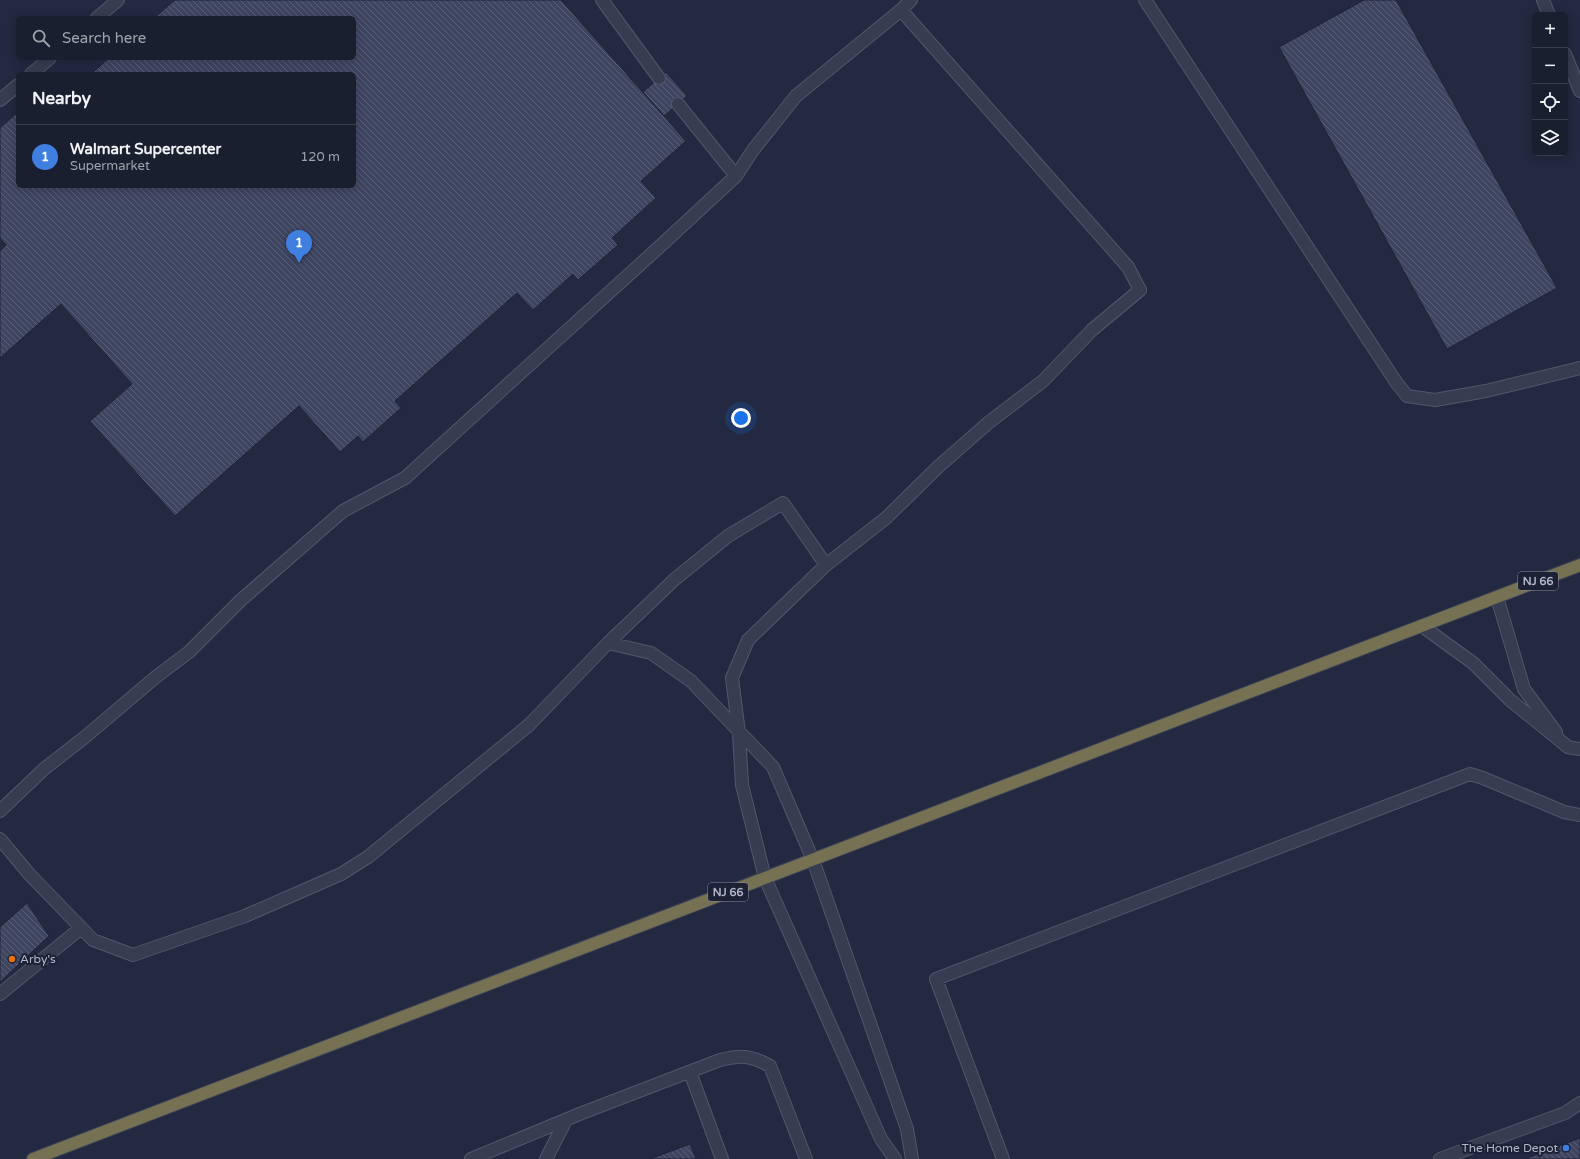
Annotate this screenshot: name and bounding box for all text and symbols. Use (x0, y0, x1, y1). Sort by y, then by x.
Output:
map controls (1532, 12, 1568, 156)
button: + (1532, 12, 1568, 48)
search box (16, 16, 356, 60)
icon: search (30, 27, 52, 49)
text: Search here (62, 29, 146, 47)
button: − (1532, 48, 1568, 84)
button: locate (1532, 84, 1568, 120)
text: Nearby (32, 88, 91, 109)
button: layers (1532, 120, 1568, 156)
text: Walmart Supercenter (70, 140, 221, 158)
text: 1 (41, 149, 49, 165)
text: 120 m (300, 149, 340, 165)
text: Supermarket (70, 158, 150, 174)
pin: 1 (286, 230, 312, 263)
your location (731, 408, 751, 428)
road number: NJ 66 (1518, 572, 1558, 590)
road number: NJ 66 (708, 883, 748, 901)
place label: Arby's (20, 952, 56, 966)
marker: Arby's (7, 954, 17, 964)
place label: The Home Depot (1461, 1141, 1558, 1155)
marker: The Home Depot (1561, 1143, 1571, 1153)

